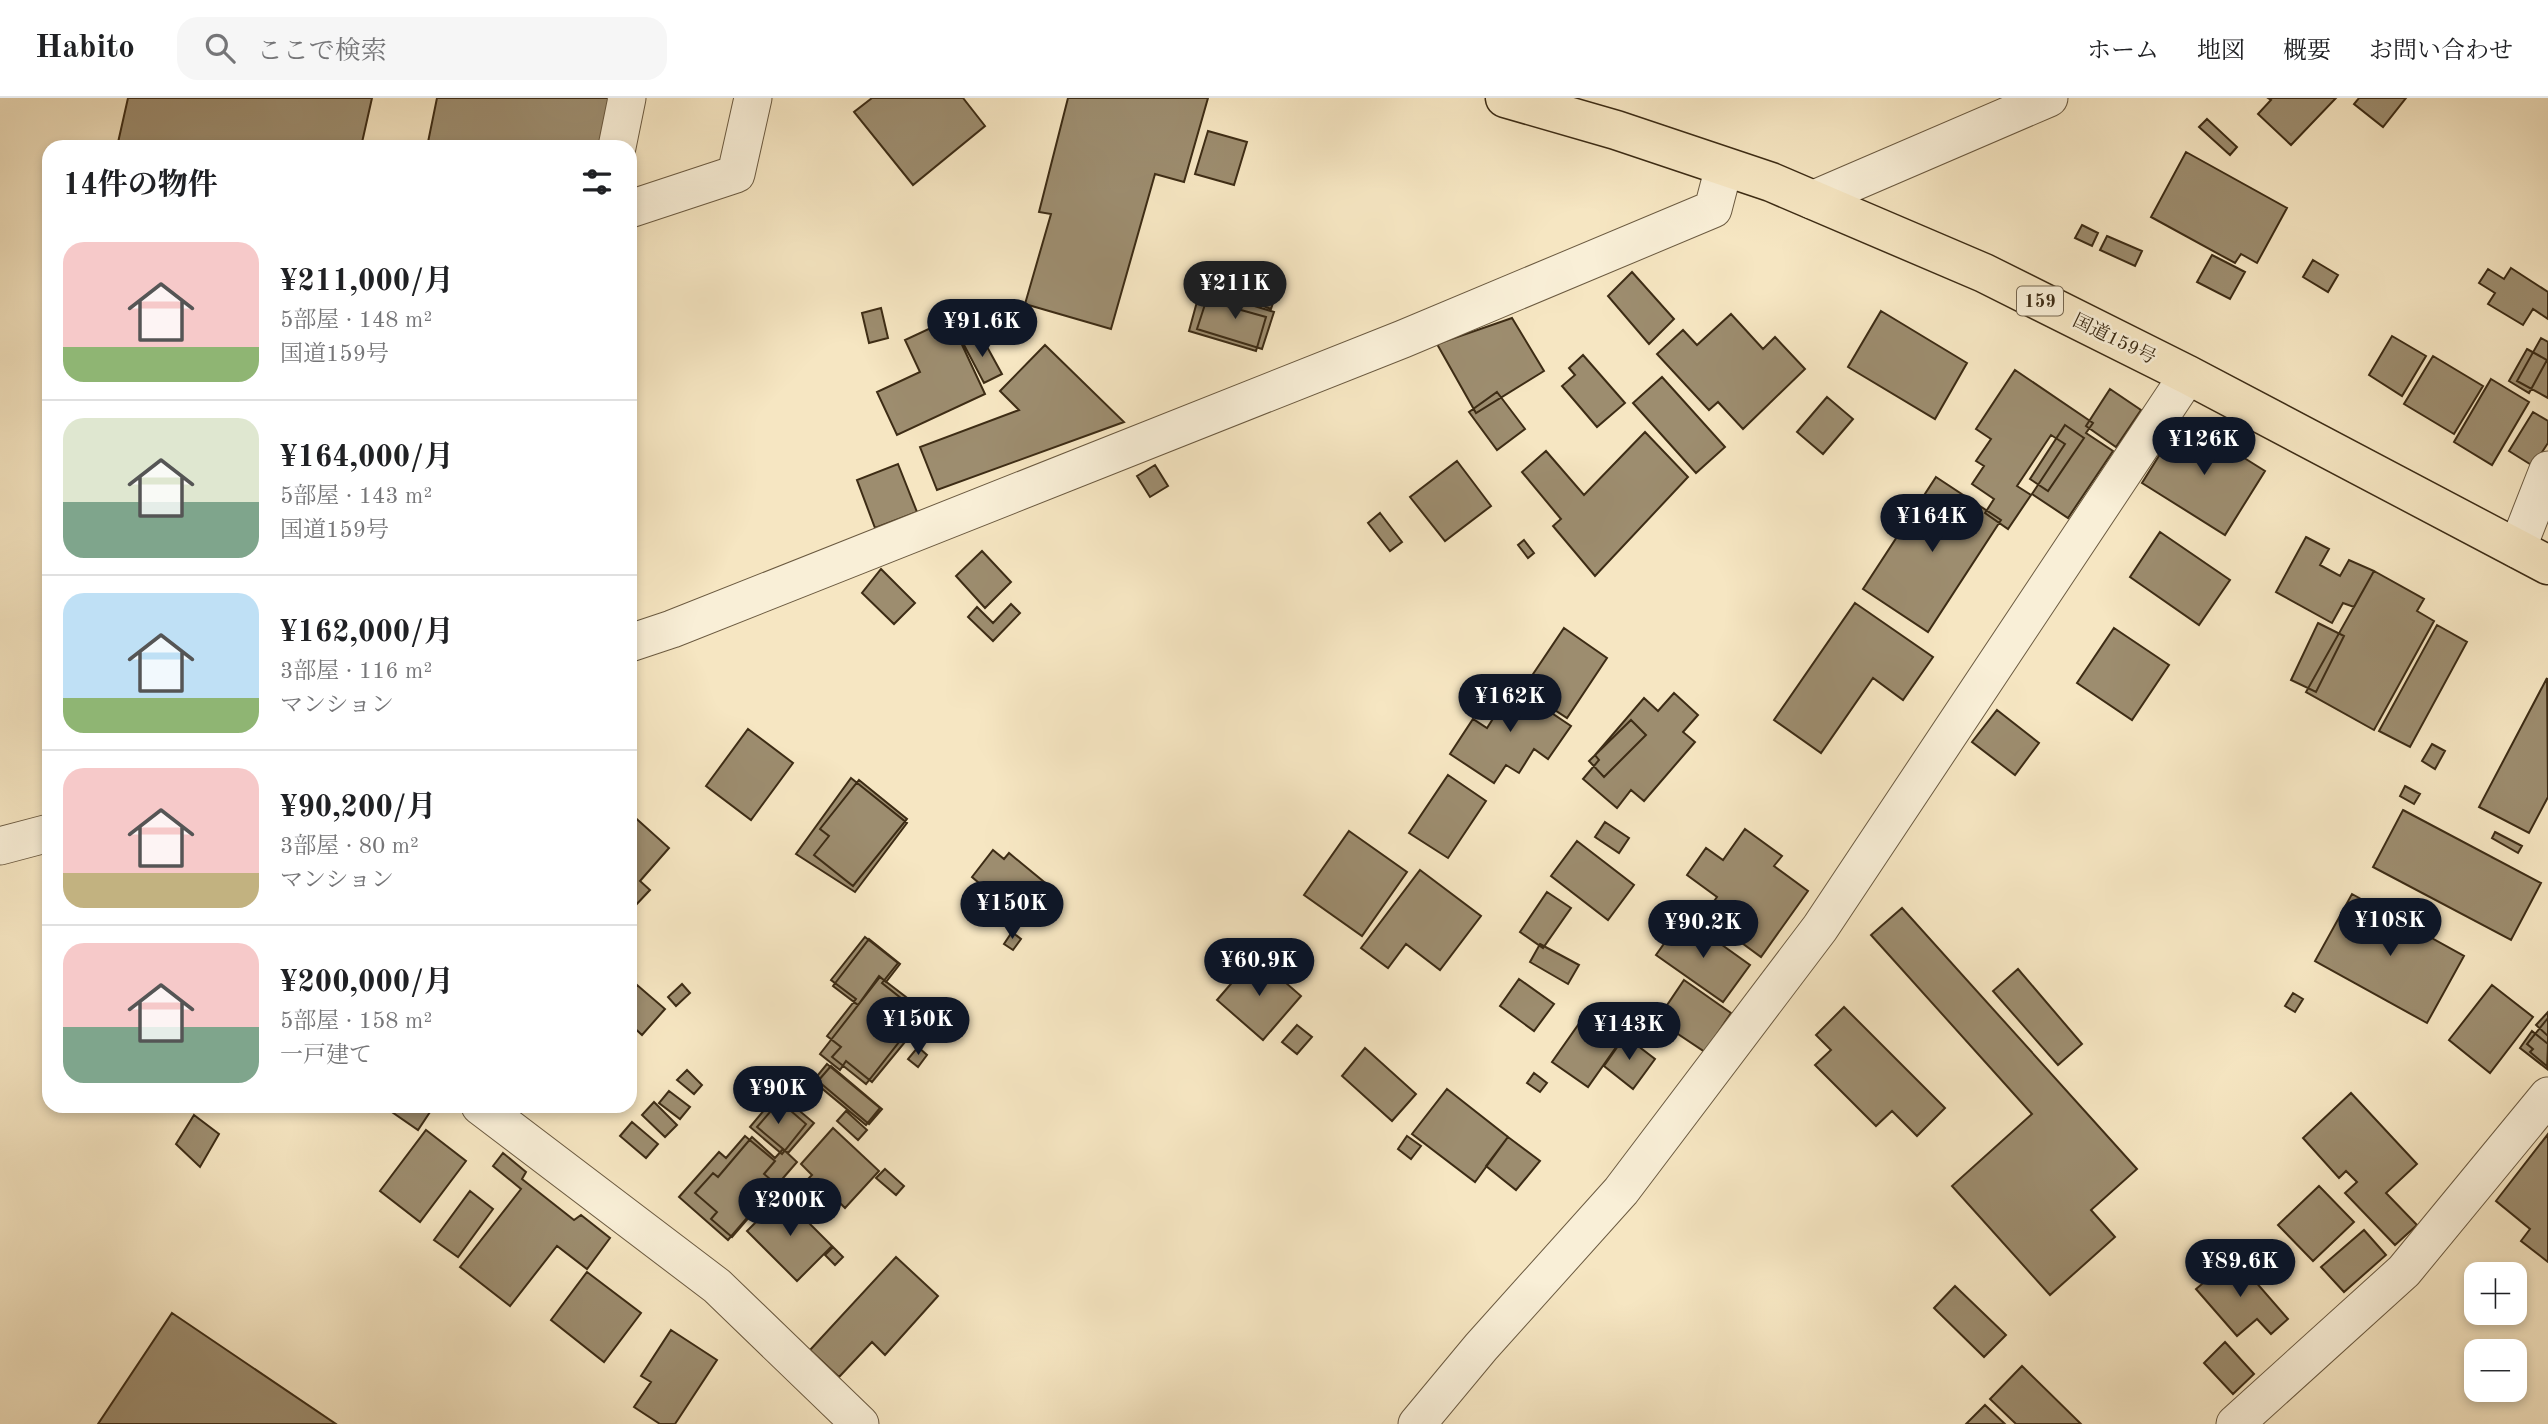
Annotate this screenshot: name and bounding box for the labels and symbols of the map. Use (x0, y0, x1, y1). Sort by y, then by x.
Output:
pin: ¥211K (1186, 262, 1284, 321)
road number: 159 (2017, 286, 2063, 316)
pin: ¥91.6K (925, 300, 1039, 359)
street label: 国道159号 (2069, 310, 2159, 369)
pin: ¥126K (2155, 418, 2253, 477)
pin: ¥164K (1883, 494, 1981, 554)
pin: ¥162K (1461, 674, 1559, 734)
pin: ¥150K (963, 882, 1061, 941)
pin: ¥108K (2341, 898, 2439, 958)
pin: ¥90.2K (1646, 900, 1760, 960)
pin: ¥60.9K (1202, 939, 1316, 998)
pin: ¥150K (869, 998, 967, 1057)
pin: ¥143K (1580, 1002, 1678, 1062)
pin: ¥90K (737, 1066, 819, 1126)
pin: ¥200K (741, 1178, 839, 1238)
pin: ¥89.6K (2183, 1240, 2297, 1299)

